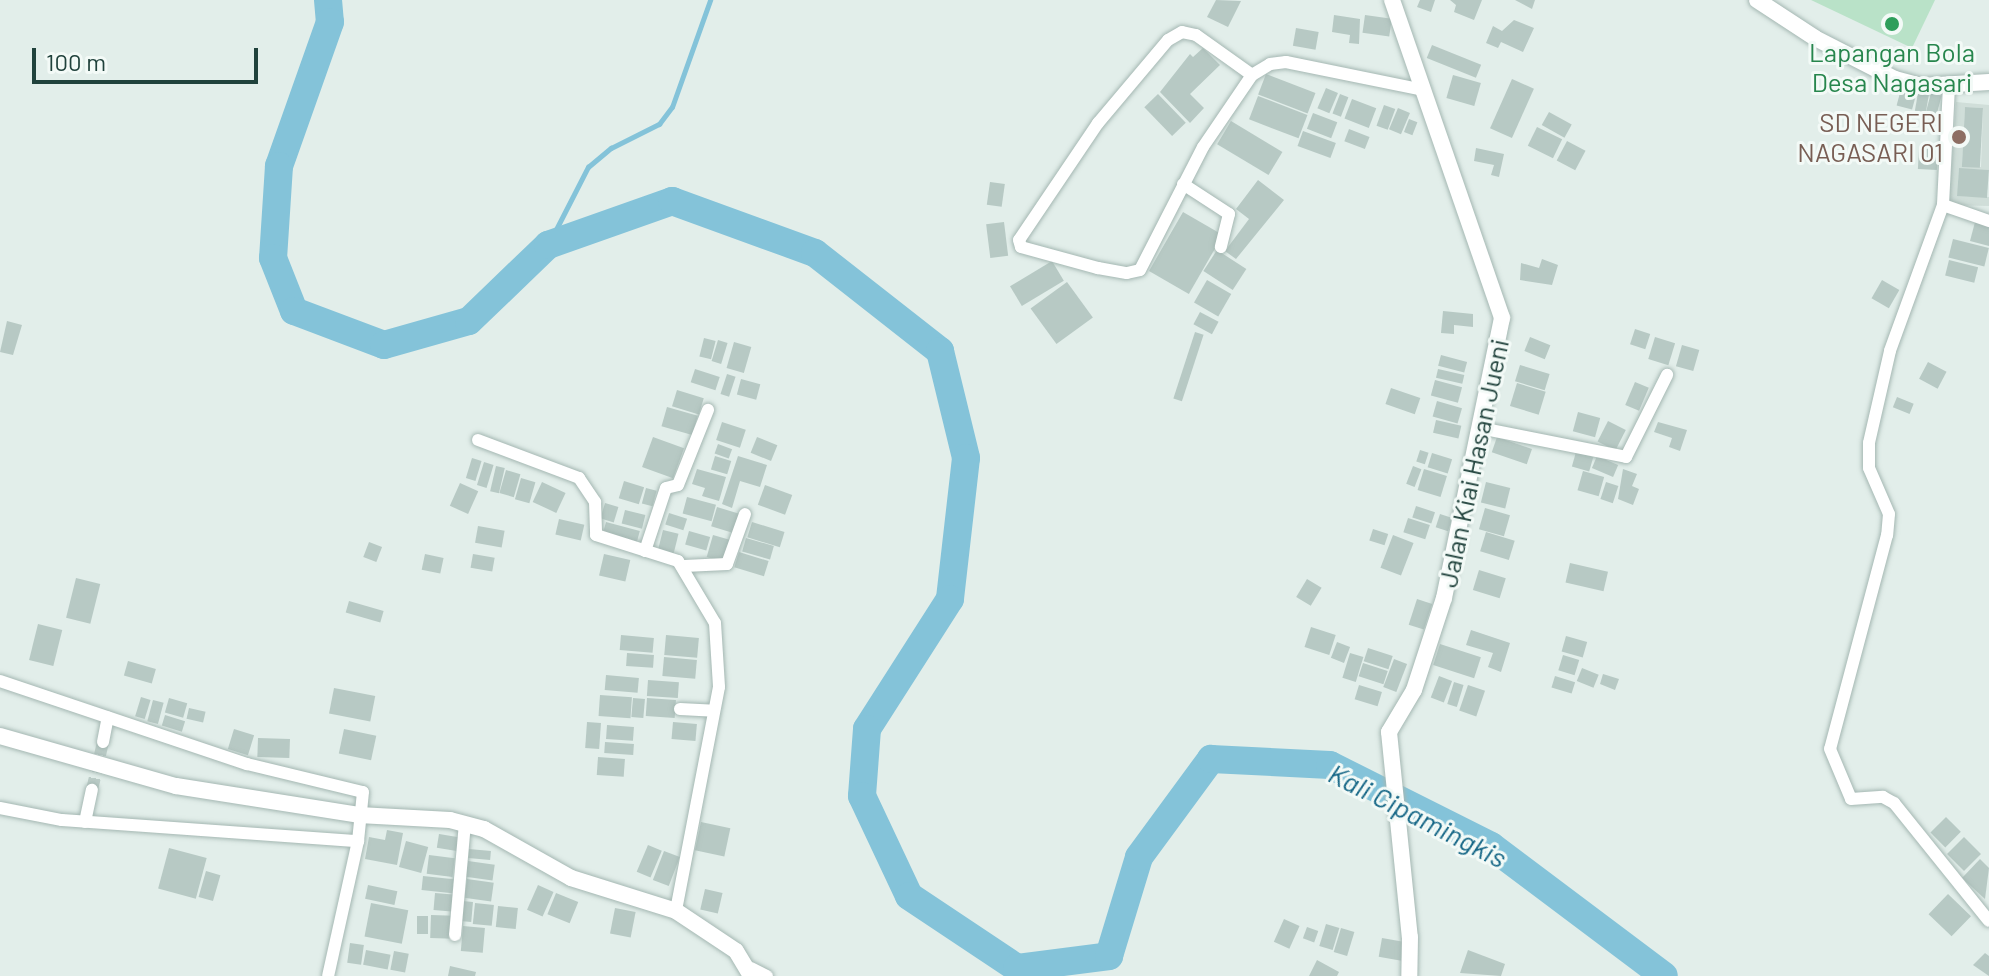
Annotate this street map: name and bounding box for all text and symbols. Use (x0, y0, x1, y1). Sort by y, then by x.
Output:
marker: Lapangan Bola Desa Nagasari (1883, 15, 1901, 33)
scale bar (36, 32, 262, 82)
place label: Lapangan Bola Desa Nagasari (1809, 36, 1975, 98)
text: 100 m (46, 47, 106, 76)
place label: SD NEGERI NAGASARI 01 (1797, 106, 1943, 168)
marker: SD NEGERI NAGASARI 01 (1950, 128, 1968, 146)
street label: Jalan Kiai Hasan Jueni (1431, 336, 1515, 590)
water label: Kali Cipamingkis (1323, 756, 1513, 874)

